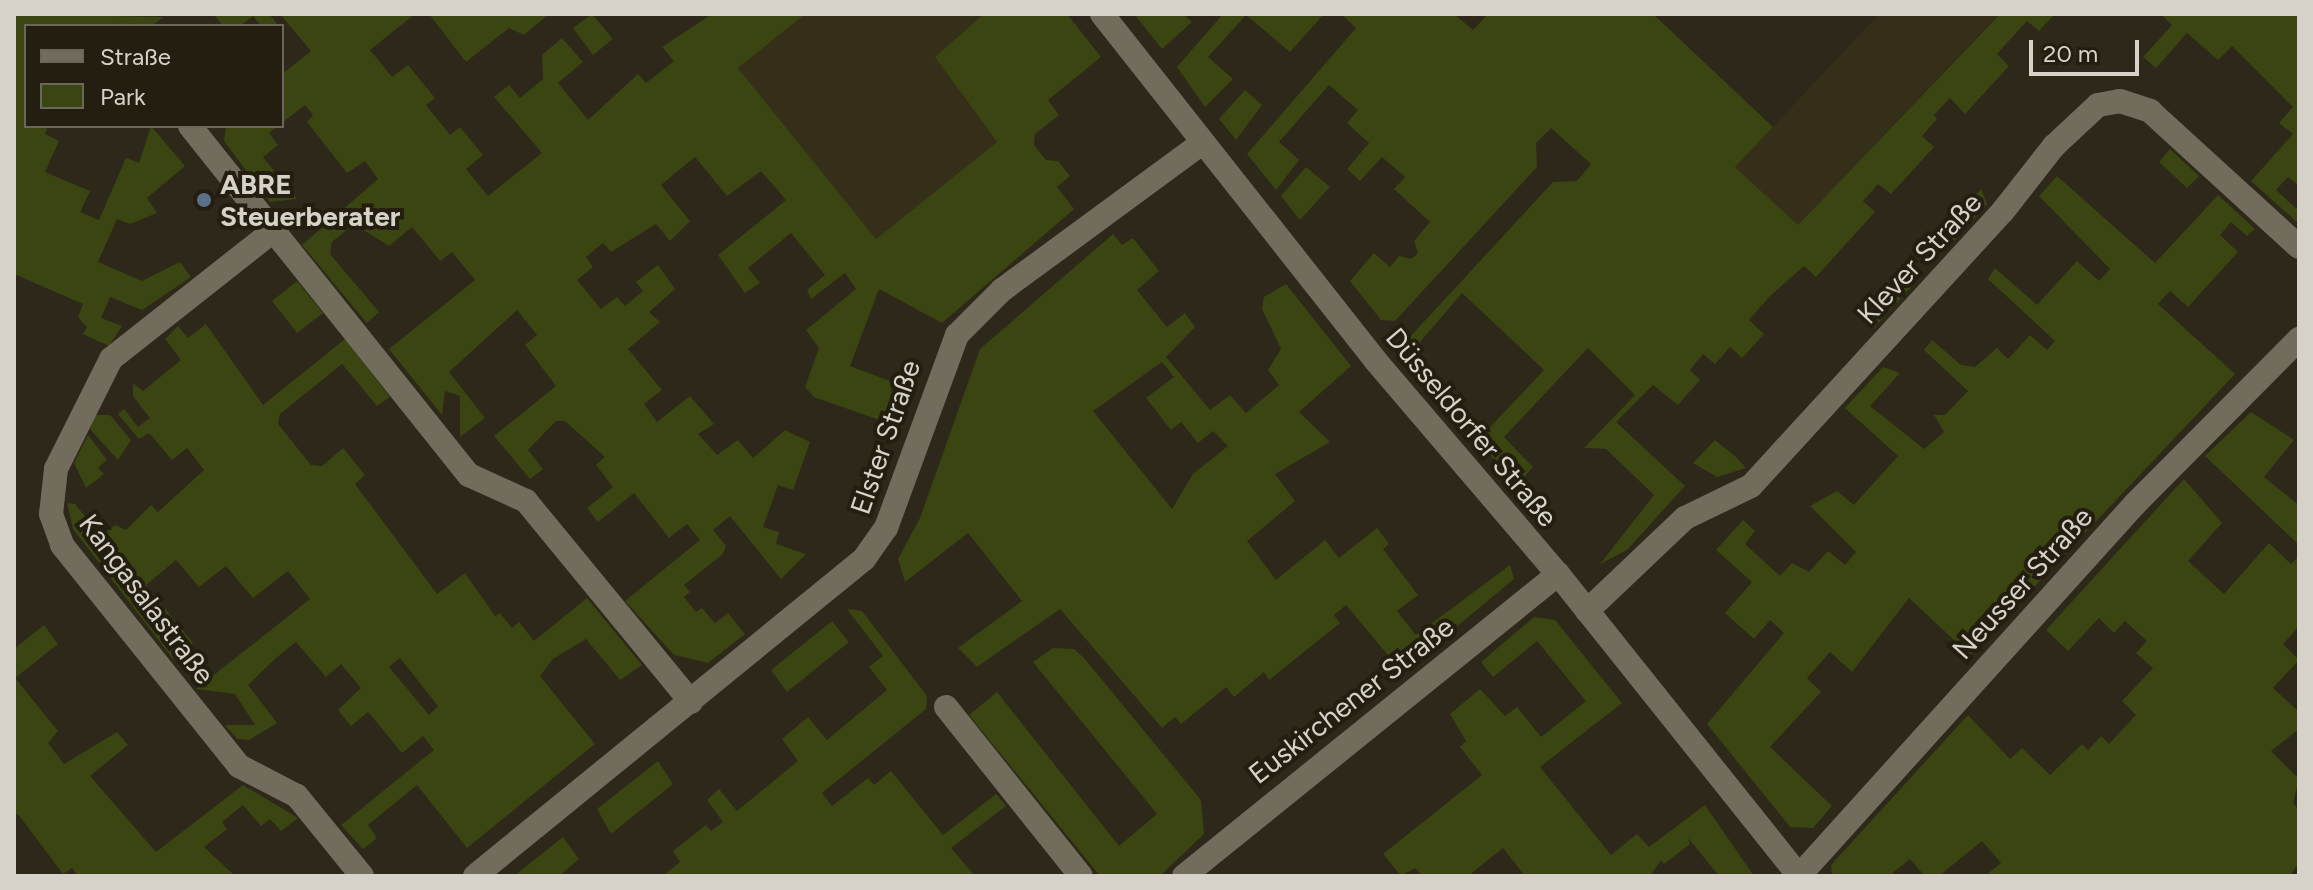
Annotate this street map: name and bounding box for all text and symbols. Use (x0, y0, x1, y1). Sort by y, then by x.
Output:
legend (24, 24, 284, 128)
scale bar (2033, 24, 2143, 74)
text: 20 m (2043, 39, 2098, 68)
text: Straße (100, 42, 171, 71)
text: Park (100, 82, 146, 111)
place label: ABRE Steuerberater (220, 167, 400, 233)
street label: Klever Straße (1850, 186, 1988, 330)
marker: ABRE Steuerberater (195, 191, 213, 209)
street label: Düsseldorfer Straße (1379, 321, 1565, 533)
street label: Elster Straße (843, 356, 927, 518)
street label: Neusser Straße (1945, 500, 2099, 666)
street label: Kangasalastraße (72, 508, 222, 690)
street label: Euskirchener Straße (1242, 610, 1460, 790)

